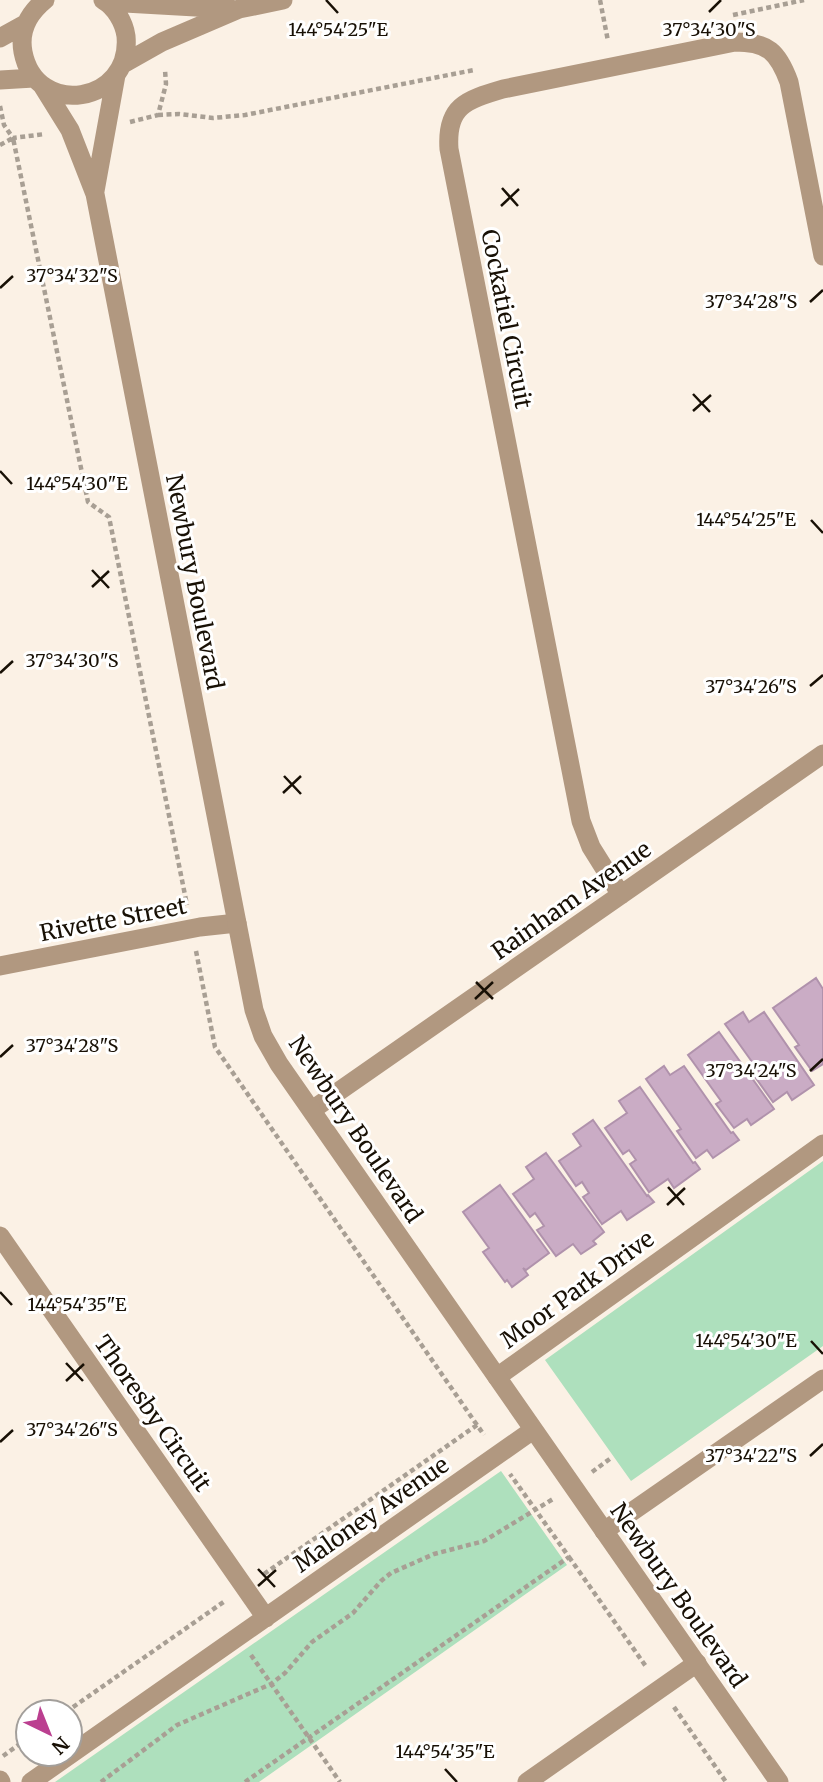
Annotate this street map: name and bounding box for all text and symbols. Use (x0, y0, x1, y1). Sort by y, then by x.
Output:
text: 144°54'25"E (288, 18, 388, 41)
text: 37°34'30"S (662, 18, 756, 41)
street label: Cockatiel Circuit (475, 227, 539, 411)
text: 37°34'32"S (26, 264, 118, 287)
text: 37°34'28"S (705, 290, 798, 313)
text: 144°54'30"E (26, 472, 128, 495)
street label: Newbury Boulevard (160, 472, 230, 692)
text: 144°54'25"E (696, 508, 796, 531)
text: 37°34'30"S (25, 649, 119, 672)
text: 37°34'26"S (705, 675, 797, 698)
street label: Rainham Avenue (486, 834, 656, 966)
street label: Rivette Street (37, 891, 189, 947)
street label: Newbury Boulevard (283, 1030, 429, 1228)
text: 37°34'28"S (26, 1034, 119, 1057)
text: 37°34'24"S (706, 1059, 797, 1082)
street label: Moor Park Drive (495, 1224, 659, 1354)
text: 144°54'35"E (28, 1293, 127, 1316)
street label: Thoresby Circuit (88, 1329, 218, 1497)
text: 144°54'30"E (695, 1329, 797, 1352)
text: 37°34'26"S (26, 1418, 118, 1441)
text: 37°34'22"S (705, 1444, 797, 1467)
street label: Maloney Avenue (288, 1450, 454, 1578)
street label: Newbury Boulevard (604, 1497, 754, 1693)
north arrow (14, 1698, 84, 1768)
text: N (47, 1732, 74, 1759)
text: 144°54'35"E (396, 1740, 495, 1763)

